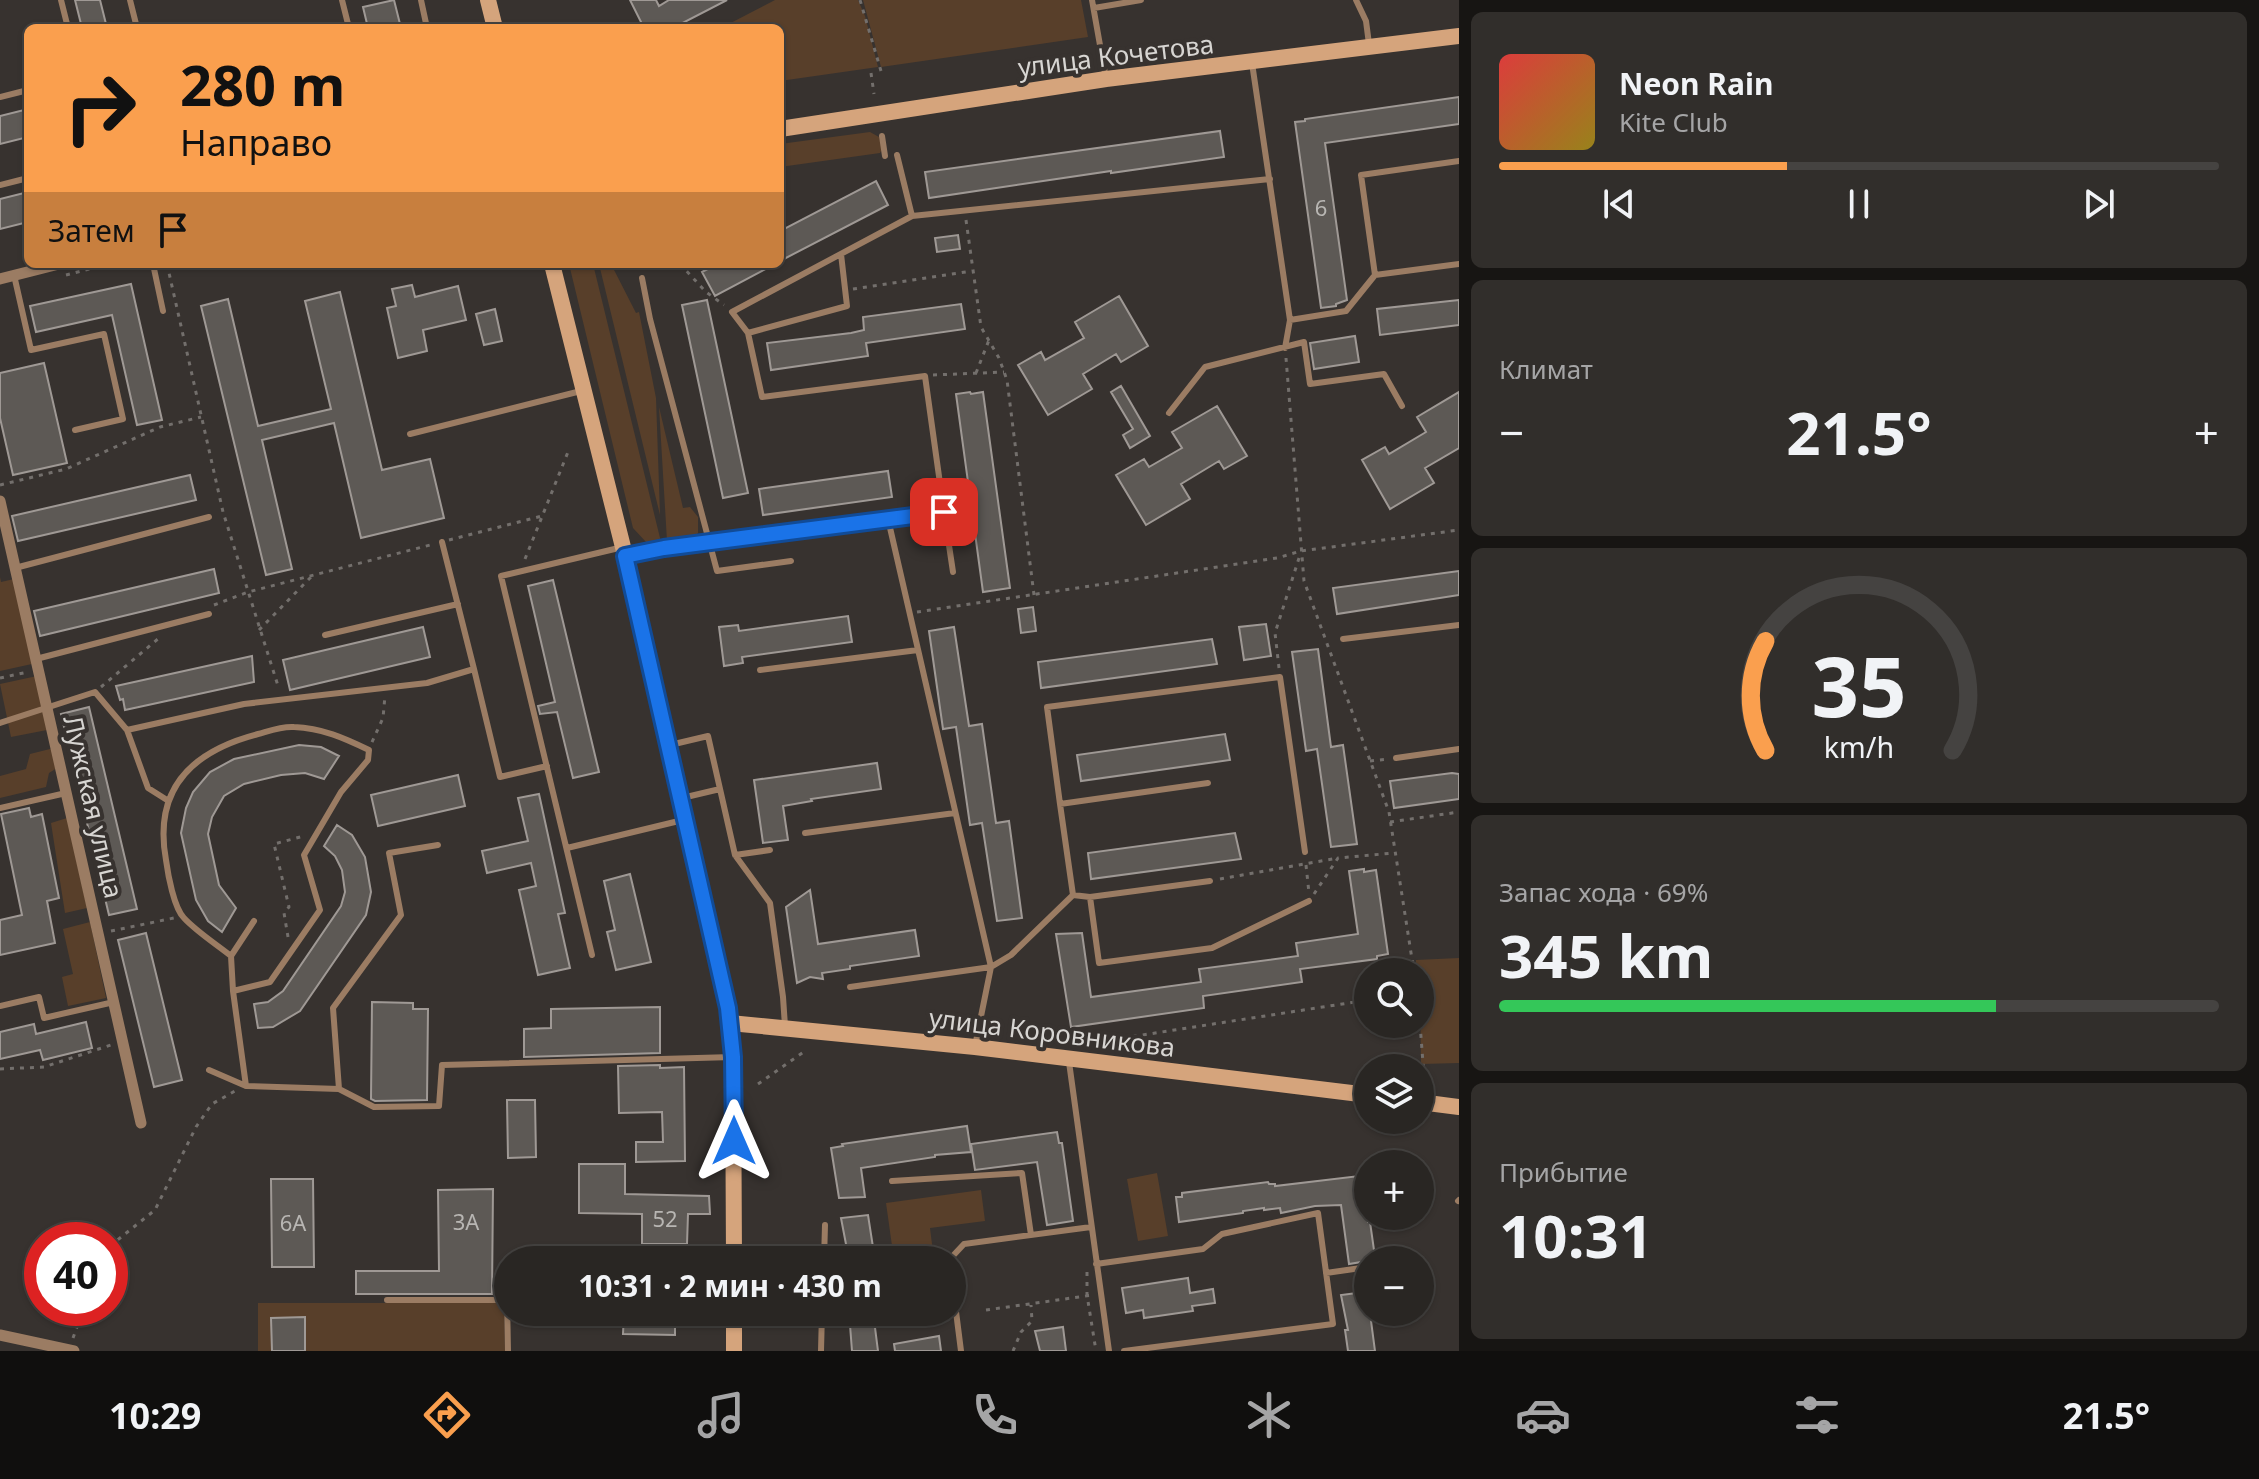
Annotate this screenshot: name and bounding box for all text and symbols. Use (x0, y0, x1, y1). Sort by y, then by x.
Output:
street label: улица Кочетова (1016, 25, 1216, 85)
text: 280 m (180, 46, 345, 122)
icon: right (48, 56, 152, 160)
text: Neon Rain (1619, 63, 1773, 104)
text: Kite Club (1619, 104, 1728, 140)
text: Направо (180, 118, 332, 167)
icon: previous (1597, 182, 1641, 226)
icon: pause (1837, 182, 1881, 226)
icon: next (2077, 182, 2121, 226)
house number: 6 (1315, 192, 1327, 222)
icon: arrive (151, 208, 195, 252)
text: Затем (48, 210, 135, 251)
text: Климат (1499, 351, 1593, 387)
text: 21.5° (1786, 391, 1932, 473)
text: − (1499, 402, 1524, 462)
text: + (2194, 402, 2219, 462)
pin (910, 478, 978, 546)
icon: arrive (922, 490, 966, 534)
text: 35 (1811, 628, 1907, 741)
street label: Лужская улица (55, 712, 133, 902)
text: km/h (1824, 728, 1894, 767)
text: Запас хода · 69% (1499, 874, 1708, 910)
text: 345 km (1499, 914, 1713, 996)
map controls (1354, 958, 1434, 1326)
button: search (1354, 958, 1434, 1038)
street label: улица Коровникова (927, 999, 1177, 1065)
button: layers (1354, 1054, 1434, 1134)
position arrow (692, 1099, 776, 1183)
button: + (1354, 1150, 1434, 1230)
text: Прибытие (1499, 1154, 1628, 1190)
text: 10:31 (1499, 1194, 1653, 1276)
house number: 52 (652, 1203, 678, 1233)
house number: 3А (453, 1206, 480, 1236)
house number: 6А (280, 1207, 307, 1237)
speed limit sign: 40 (24, 1222, 128, 1326)
button: − (1354, 1246, 1434, 1326)
text: 10:31 · 2 мин · 430 m (578, 1265, 882, 1306)
icon: directions (419, 1387, 475, 1443)
icon: music (693, 1387, 749, 1443)
icon: phone (967, 1387, 1023, 1443)
icon: climate (1241, 1387, 1297, 1443)
icon: car (1515, 1387, 1571, 1443)
icon: filters (1789, 1387, 1845, 1443)
text: 10:29 (109, 1391, 201, 1440)
text: 21.5° (2063, 1391, 2150, 1440)

